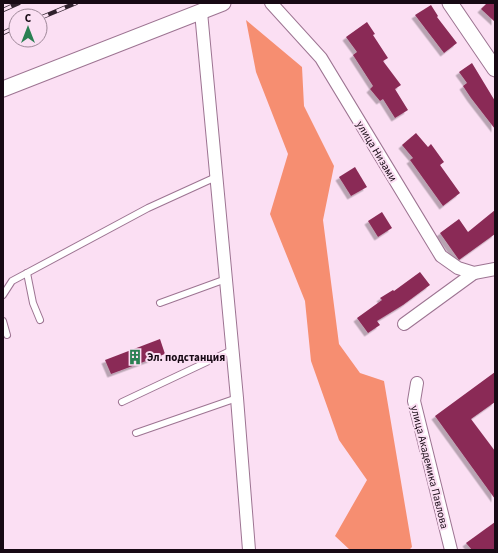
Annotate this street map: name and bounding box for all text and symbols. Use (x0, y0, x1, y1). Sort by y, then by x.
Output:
north arrow (8, 8, 48, 48)
text: С (25, 11, 32, 26)
street label: улица Низами (353, 118, 401, 184)
building icon: Эл. подстанция (126, 348, 144, 366)
place label: Эл. подстанция (147, 350, 225, 365)
street label: улица Академика Павлова (407, 404, 452, 530)

